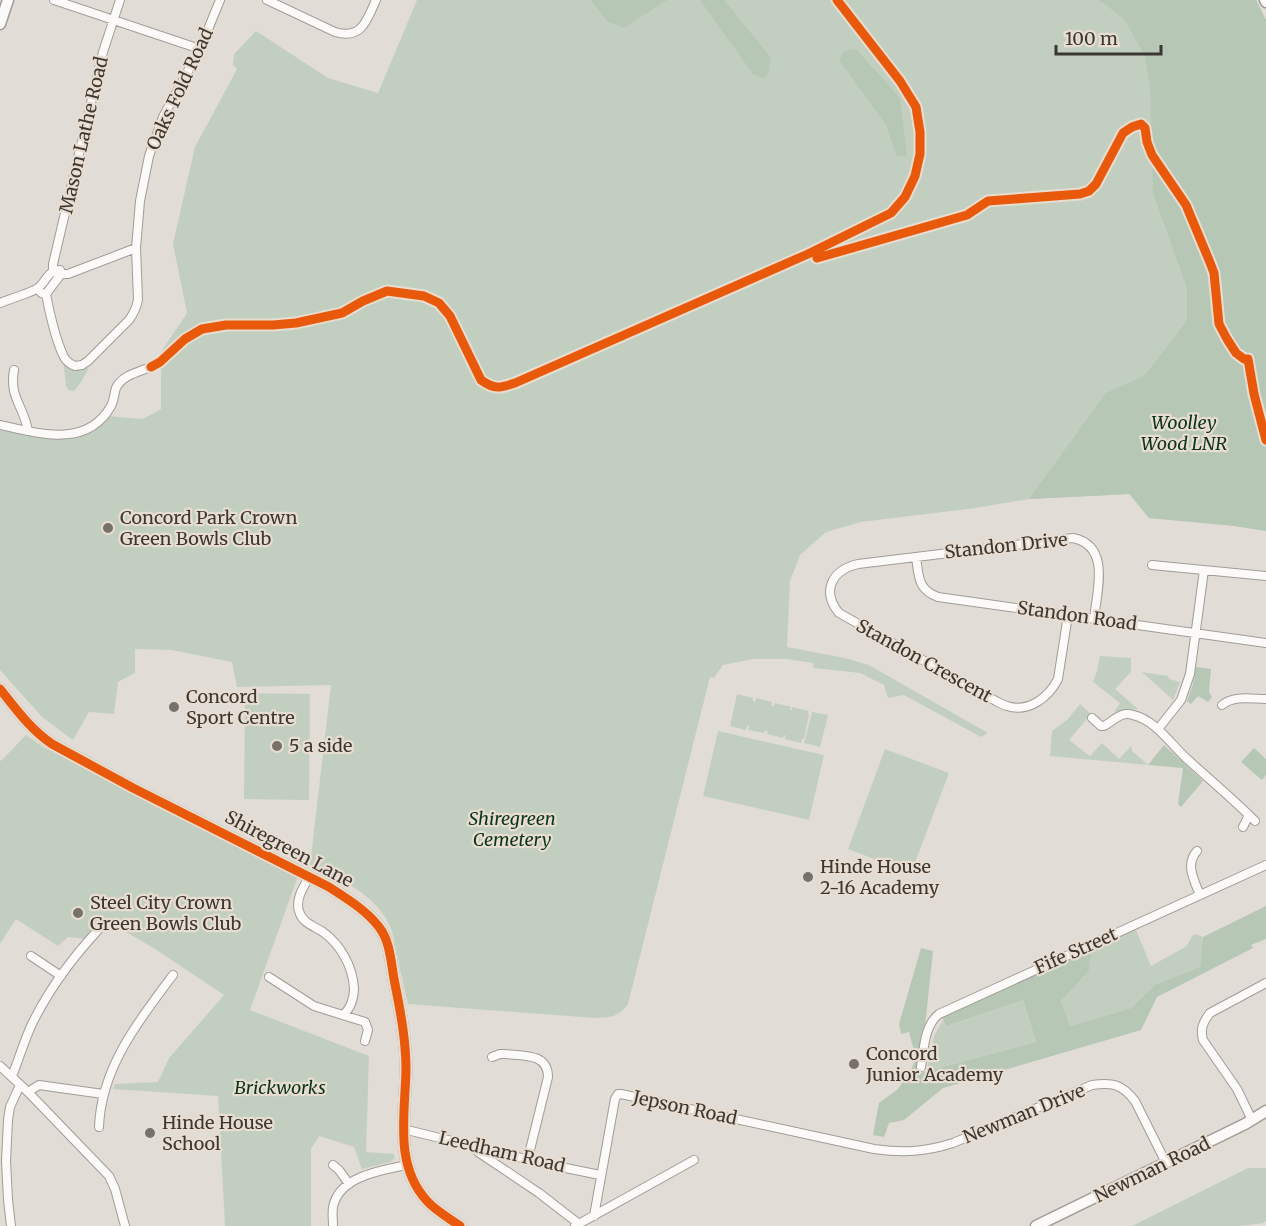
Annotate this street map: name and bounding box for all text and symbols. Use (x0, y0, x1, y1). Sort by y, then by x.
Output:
scale bar (1056, 18, 1161, 56)
street label: Oaks Fold Road (141, 24, 218, 154)
text: 100 m (1065, 27, 1118, 50)
street label: Mason Lathe Road (54, 54, 113, 216)
park label: Woolley Wood LNR (1141, 411, 1227, 455)
place label: Concord Park Crown Green Bowls Club (120, 506, 297, 550)
marker: Concord Park Crown Green Bowls Club (101, 521, 115, 535)
street label: Standon Drive (943, 528, 1069, 563)
street label: Standon Road (1016, 596, 1139, 635)
street label: Standon Crescent (852, 614, 996, 707)
place label: Concord Sport Centre (186, 685, 295, 729)
marker: Concord Sport Centre (167, 700, 181, 714)
place label: 5 a side (289, 734, 353, 757)
marker: 5 a side (270, 739, 284, 753)
street label: Shiregreen Lane (221, 805, 357, 892)
park label: Shiregreen Cemetery (468, 807, 556, 851)
place label: Hinde House 2-16 Academy (820, 855, 940, 899)
marker: Hinde House 2-16 Academy (801, 870, 815, 884)
place label: Steel City Crown Green Bowls Club (90, 891, 242, 935)
marker: Steel City Crown Green Bowls Club (71, 906, 85, 920)
street label: Fife Street (1031, 922, 1121, 979)
place label: Concord Junior Academy (865, 1042, 1004, 1086)
marker: Concord Junior Academy (847, 1057, 861, 1071)
park label: Brickworks (234, 1076, 326, 1099)
street label: Newman Drive (960, 1079, 1088, 1148)
street label: Jepson Road (630, 1085, 739, 1130)
place label: Hinde House School (162, 1111, 273, 1155)
marker: Hinde House School (143, 1126, 157, 1140)
street label: Leedham Road (437, 1126, 568, 1177)
street label: Newman Road (1090, 1131, 1214, 1208)

